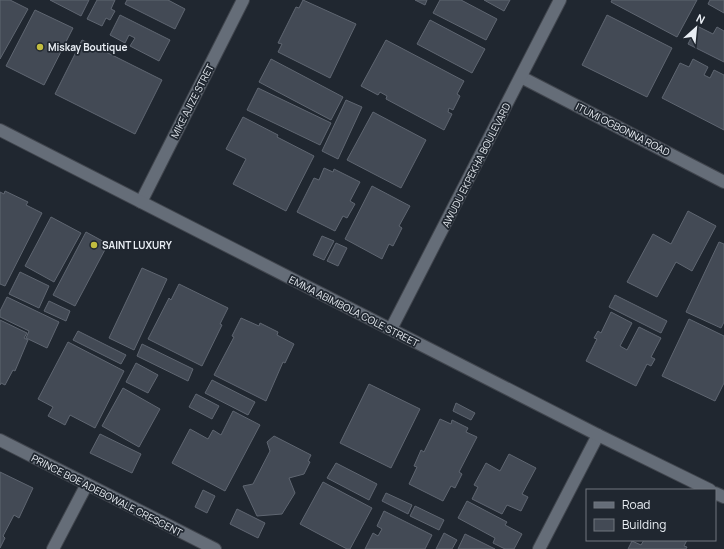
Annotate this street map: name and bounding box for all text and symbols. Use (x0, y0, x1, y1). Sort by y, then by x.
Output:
north arrow (676, 8, 716, 48)
text: N (694, 10, 708, 27)
place label: Miskay Boutique (48, 40, 128, 54)
marker: Miskay Boutique (35, 42, 45, 52)
street label: MIKE AJIZE STRET (167, 61, 217, 141)
street label: ITUMI OGBONNA ROAD (573, 99, 673, 159)
street label: AWUDU EKPEKHA BOULEVARD (438, 100, 514, 230)
place label: SAINT LUXURY (102, 238, 173, 252)
marker: SAINT LUXURY (89, 240, 99, 250)
street label: EMMA ABIMBOLA COLE STREET (287, 272, 421, 350)
street label: PRINCE BOE ADEBOWALE CRESCENT (29, 451, 185, 539)
legend (586, 489, 716, 541)
text: Road (622, 496, 650, 513)
text: Building (622, 516, 666, 533)

